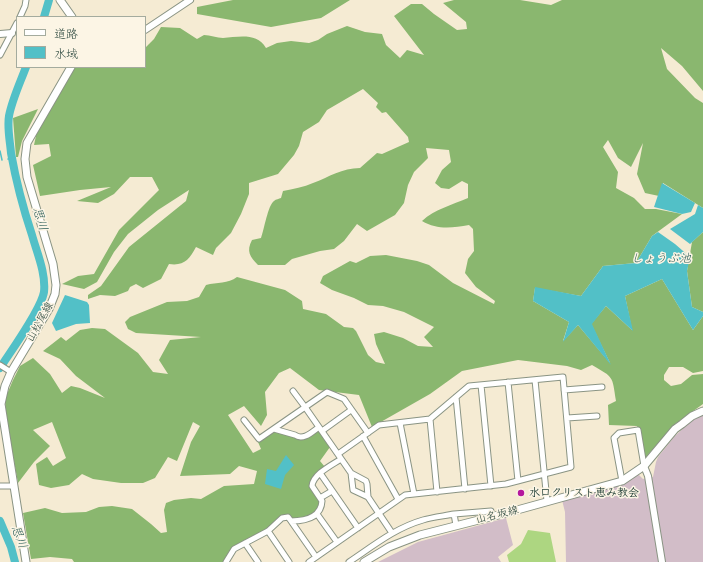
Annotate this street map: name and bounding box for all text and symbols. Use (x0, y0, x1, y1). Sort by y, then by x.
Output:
legend (16, 16, 146, 68)
text: 道路 (54, 27, 78, 41)
text: 水域 (54, 47, 78, 61)
water label: 思川 (30, 205, 50, 233)
water label: しょうぶ池 (631, 252, 691, 266)
street label: 山松尾線 (24, 300, 56, 344)
place label: 水口クリスト恵み教会 (529, 486, 639, 500)
marker: 水口クリスト恵み教会 (516, 488, 526, 498)
street label: 山名坂線 (474, 503, 520, 527)
water label: 思川 (8, 523, 30, 551)

